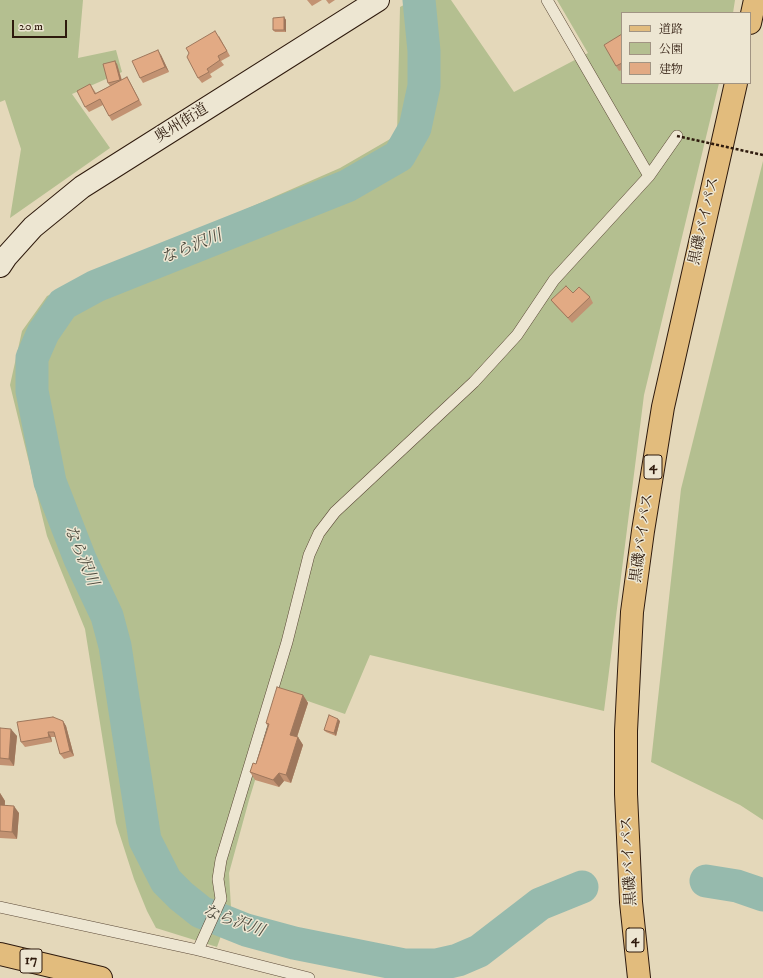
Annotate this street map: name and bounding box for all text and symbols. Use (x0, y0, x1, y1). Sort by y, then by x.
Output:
scale bar (14, 12, 69, 38)
legend (621, 12, 751, 84)
text: 20 m (19, 19, 43, 34)
text: 道路 (659, 22, 683, 37)
text: 公園 (659, 42, 683, 57)
text: 建物 (659, 62, 683, 77)
street label: 奥州街道 (152, 100, 212, 148)
street label: 黒磯バイパス (686, 175, 724, 267)
water label: なら沢川 (159, 227, 225, 269)
road number: 4 (644, 455, 662, 479)
street label: 黒磯バイパス (628, 492, 658, 584)
water label: なら沢川 (59, 523, 101, 589)
street label: 黒磯バイパス (619, 816, 641, 906)
water label: なら沢川 (200, 902, 266, 942)
road number: 4 (626, 928, 644, 952)
road number: 17 (20, 949, 42, 973)

